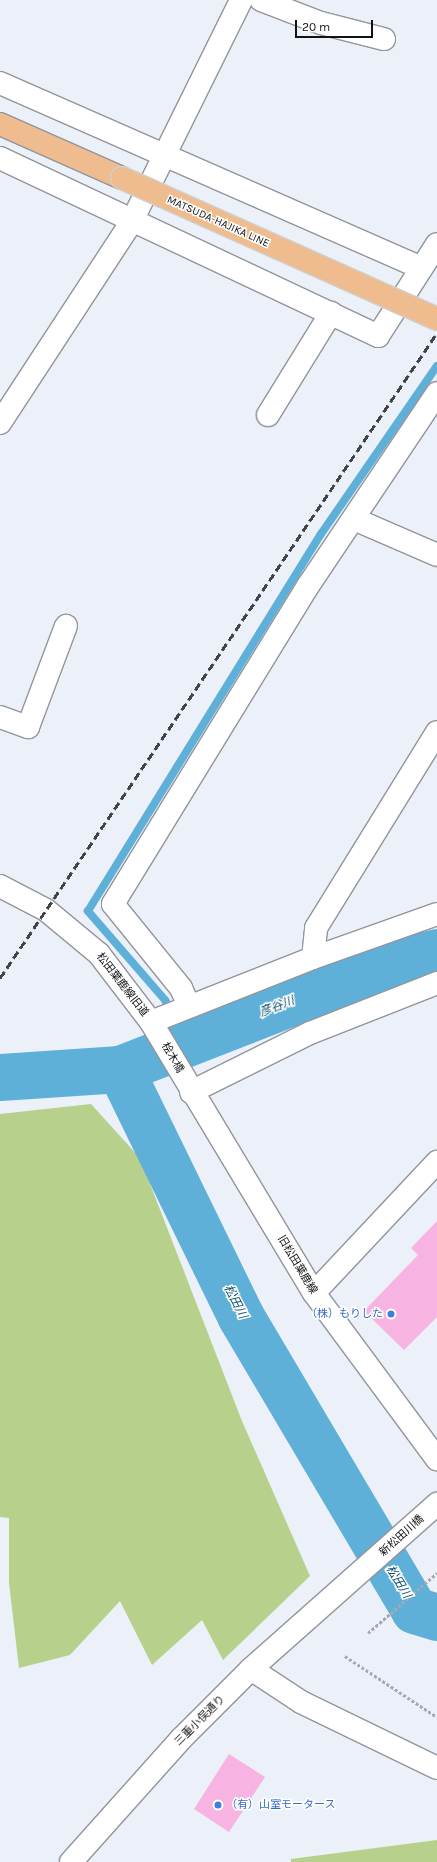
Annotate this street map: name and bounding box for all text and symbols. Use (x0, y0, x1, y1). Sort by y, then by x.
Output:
scale bar (297, 12, 375, 38)
text: 20 m (302, 20, 330, 34)
street label: MATSUDA-HAJIKA LINE (165, 193, 271, 251)
street label: 松田葉鹿線旧道 (93, 951, 151, 1019)
water label: 彦谷川 (258, 994, 296, 1020)
street label: 桧木橋 (158, 1040, 186, 1076)
street label: 旧松田葉鹿線 (274, 1233, 320, 1297)
water label: 松田川 (220, 1283, 250, 1321)
place label: （株）もりした (306, 1307, 383, 1321)
marker: （株）もりした (386, 1309, 396, 1319)
street label: 新松田川橋 (377, 1513, 427, 1559)
water label: 松田川 (383, 1563, 413, 1601)
street label: 三重小俣通り (172, 1693, 228, 1749)
place label: （有）山室モータース (226, 1798, 336, 1812)
marker: （有）山室モータース (213, 1800, 223, 1810)

